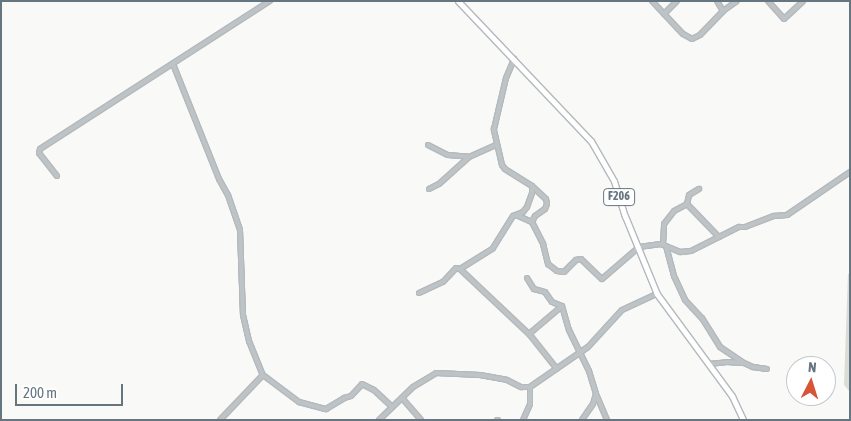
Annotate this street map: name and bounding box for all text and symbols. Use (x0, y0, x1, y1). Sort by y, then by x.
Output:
road number: F206 (603, 188, 635, 206)
north arrow (786, 356, 836, 406)
text: N (807, 359, 817, 375)
scale bar (18, 374, 125, 406)
text: 200 m (23, 384, 57, 401)

